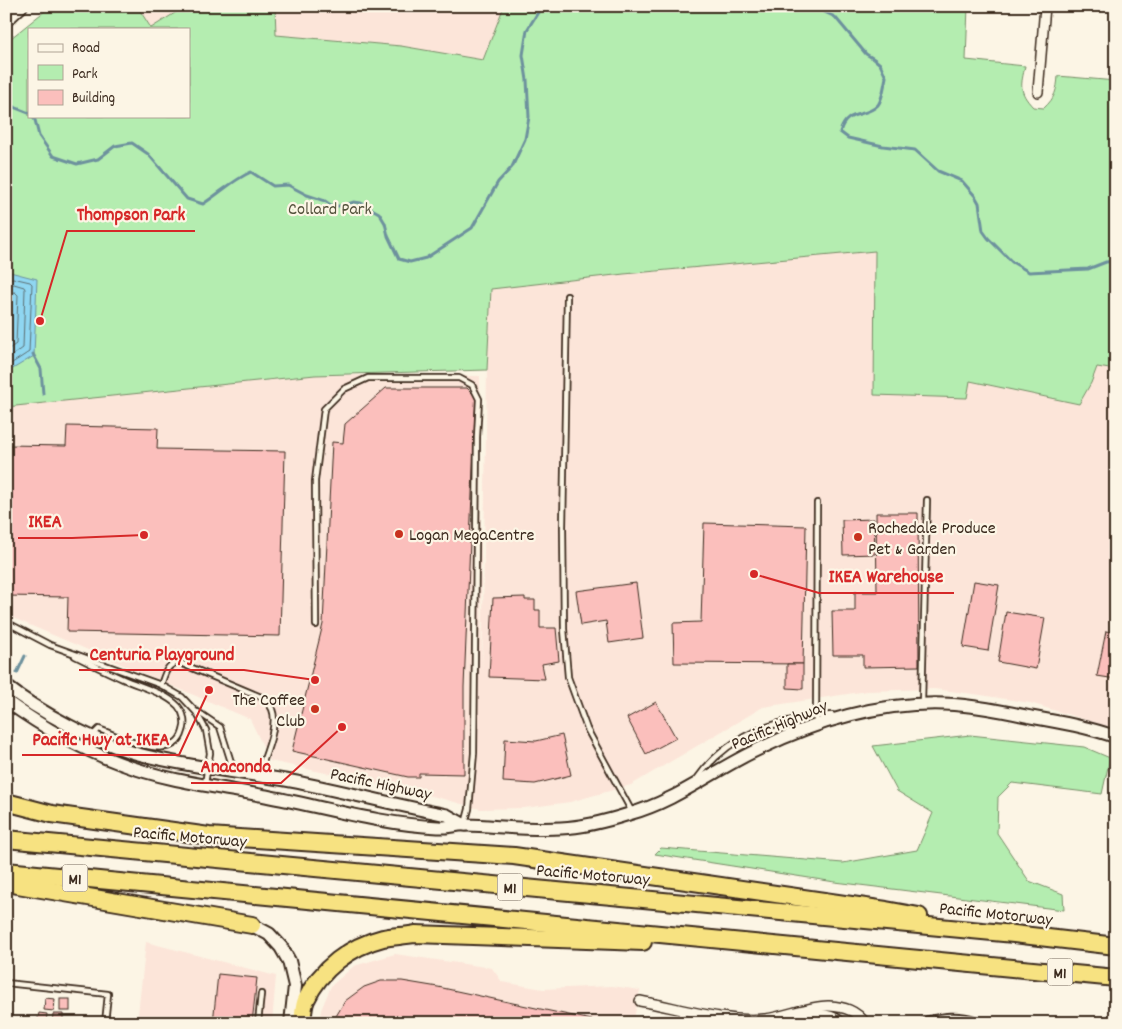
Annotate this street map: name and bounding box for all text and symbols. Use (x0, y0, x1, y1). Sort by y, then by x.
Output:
legend (28, 28, 190, 118)
text: Road (72, 38, 100, 60)
text: Park (72, 64, 98, 86)
text: Building (72, 88, 115, 110)
callout: Thompson Park (67, 197, 195, 231)
park label: Collard Park (288, 198, 372, 223)
text: Thompson Park (77, 203, 185, 230)
callout: IKEA (18, 504, 72, 538)
text: IKEA (28, 510, 62, 537)
place label: Rochedale Produce Pet & Garden (868, 517, 996, 563)
place label: Logan MegaCentre (409, 524, 534, 549)
marker: Logan MegaCentre (393, 528, 405, 540)
marker: Rochedale Produce Pet & Garden (852, 531, 864, 543)
callout: IKEA Warehouse (819, 559, 954, 593)
text: IKEA Warehouse (829, 565, 943, 592)
callout: Centuria Playground (79, 636, 244, 670)
text: Centuria Playground (90, 643, 235, 670)
place label: The Coffee Club (233, 689, 305, 735)
street label: Pacific Highway (728, 694, 833, 758)
marker: The Coffee Club (309, 703, 321, 715)
callout: Pacific Hwy at IKEA (22, 721, 179, 755)
text: Pacific Hwy at IKEA (32, 728, 170, 755)
callout: Anaconda (191, 749, 281, 783)
text: Anaconda (201, 755, 272, 782)
street label: Pacific Highway (328, 763, 434, 809)
street label: Pacific Motorway (132, 821, 248, 856)
street label: Pacific Motorway (535, 859, 651, 894)
road number: M1 (62, 864, 88, 891)
road number: M1 (498, 874, 522, 900)
street label: Pacific Motorway (938, 897, 1054, 934)
road number: M1 (1048, 959, 1072, 986)

